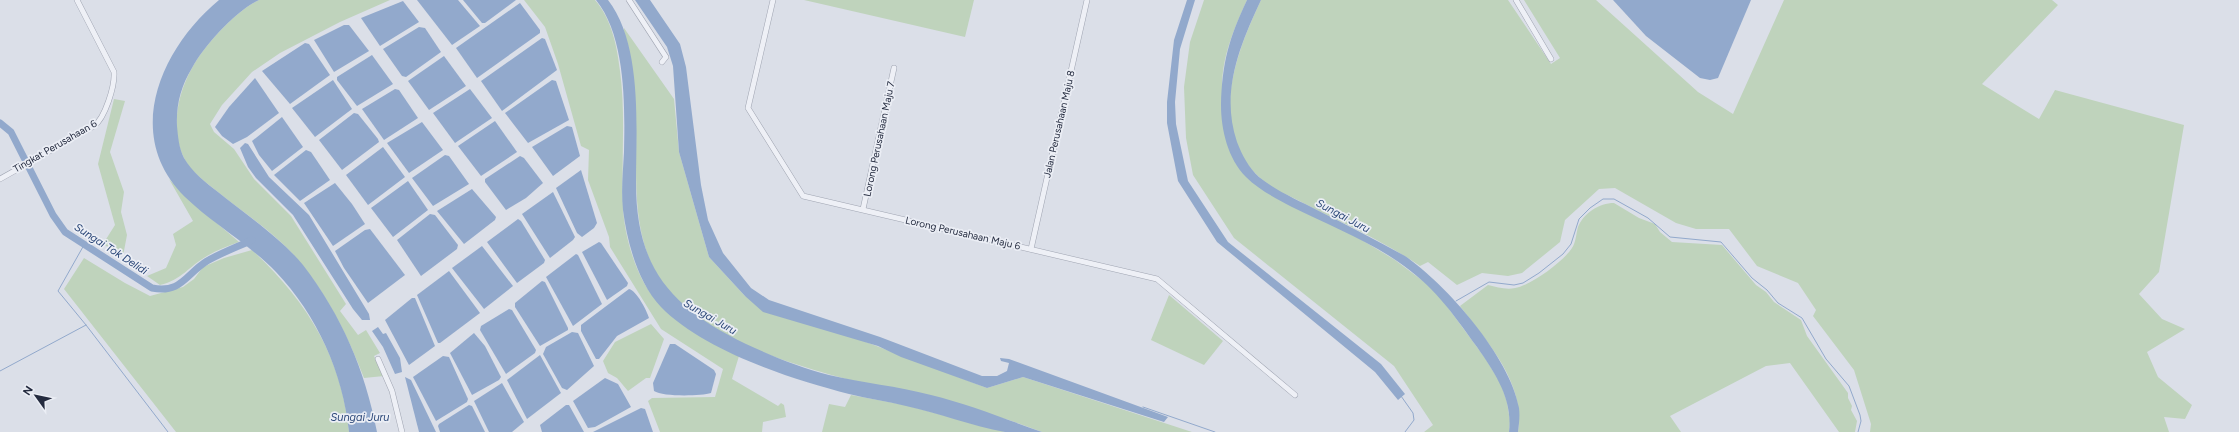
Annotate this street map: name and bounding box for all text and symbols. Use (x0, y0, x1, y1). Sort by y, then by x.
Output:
street label: Jalan Perusahaan Maju 8 (1040, 69, 1078, 179)
street label: Lorong Perusahaan Maju 7 (860, 80, 898, 198)
street label: Tingkat Perusahaan 6 (11, 117, 100, 175)
water label: Sungai Juru (1314, 196, 1372, 236)
street label: Lorong Perusahaan Maju 6 (904, 213, 1022, 253)
water label: Sungai Tok Delidi (72, 220, 150, 278)
water label: Sungai Juru (681, 297, 739, 337)
north arrow (16, 376, 56, 416)
text: N (20, 384, 36, 398)
water label: Sungai Juru (331, 411, 389, 424)

